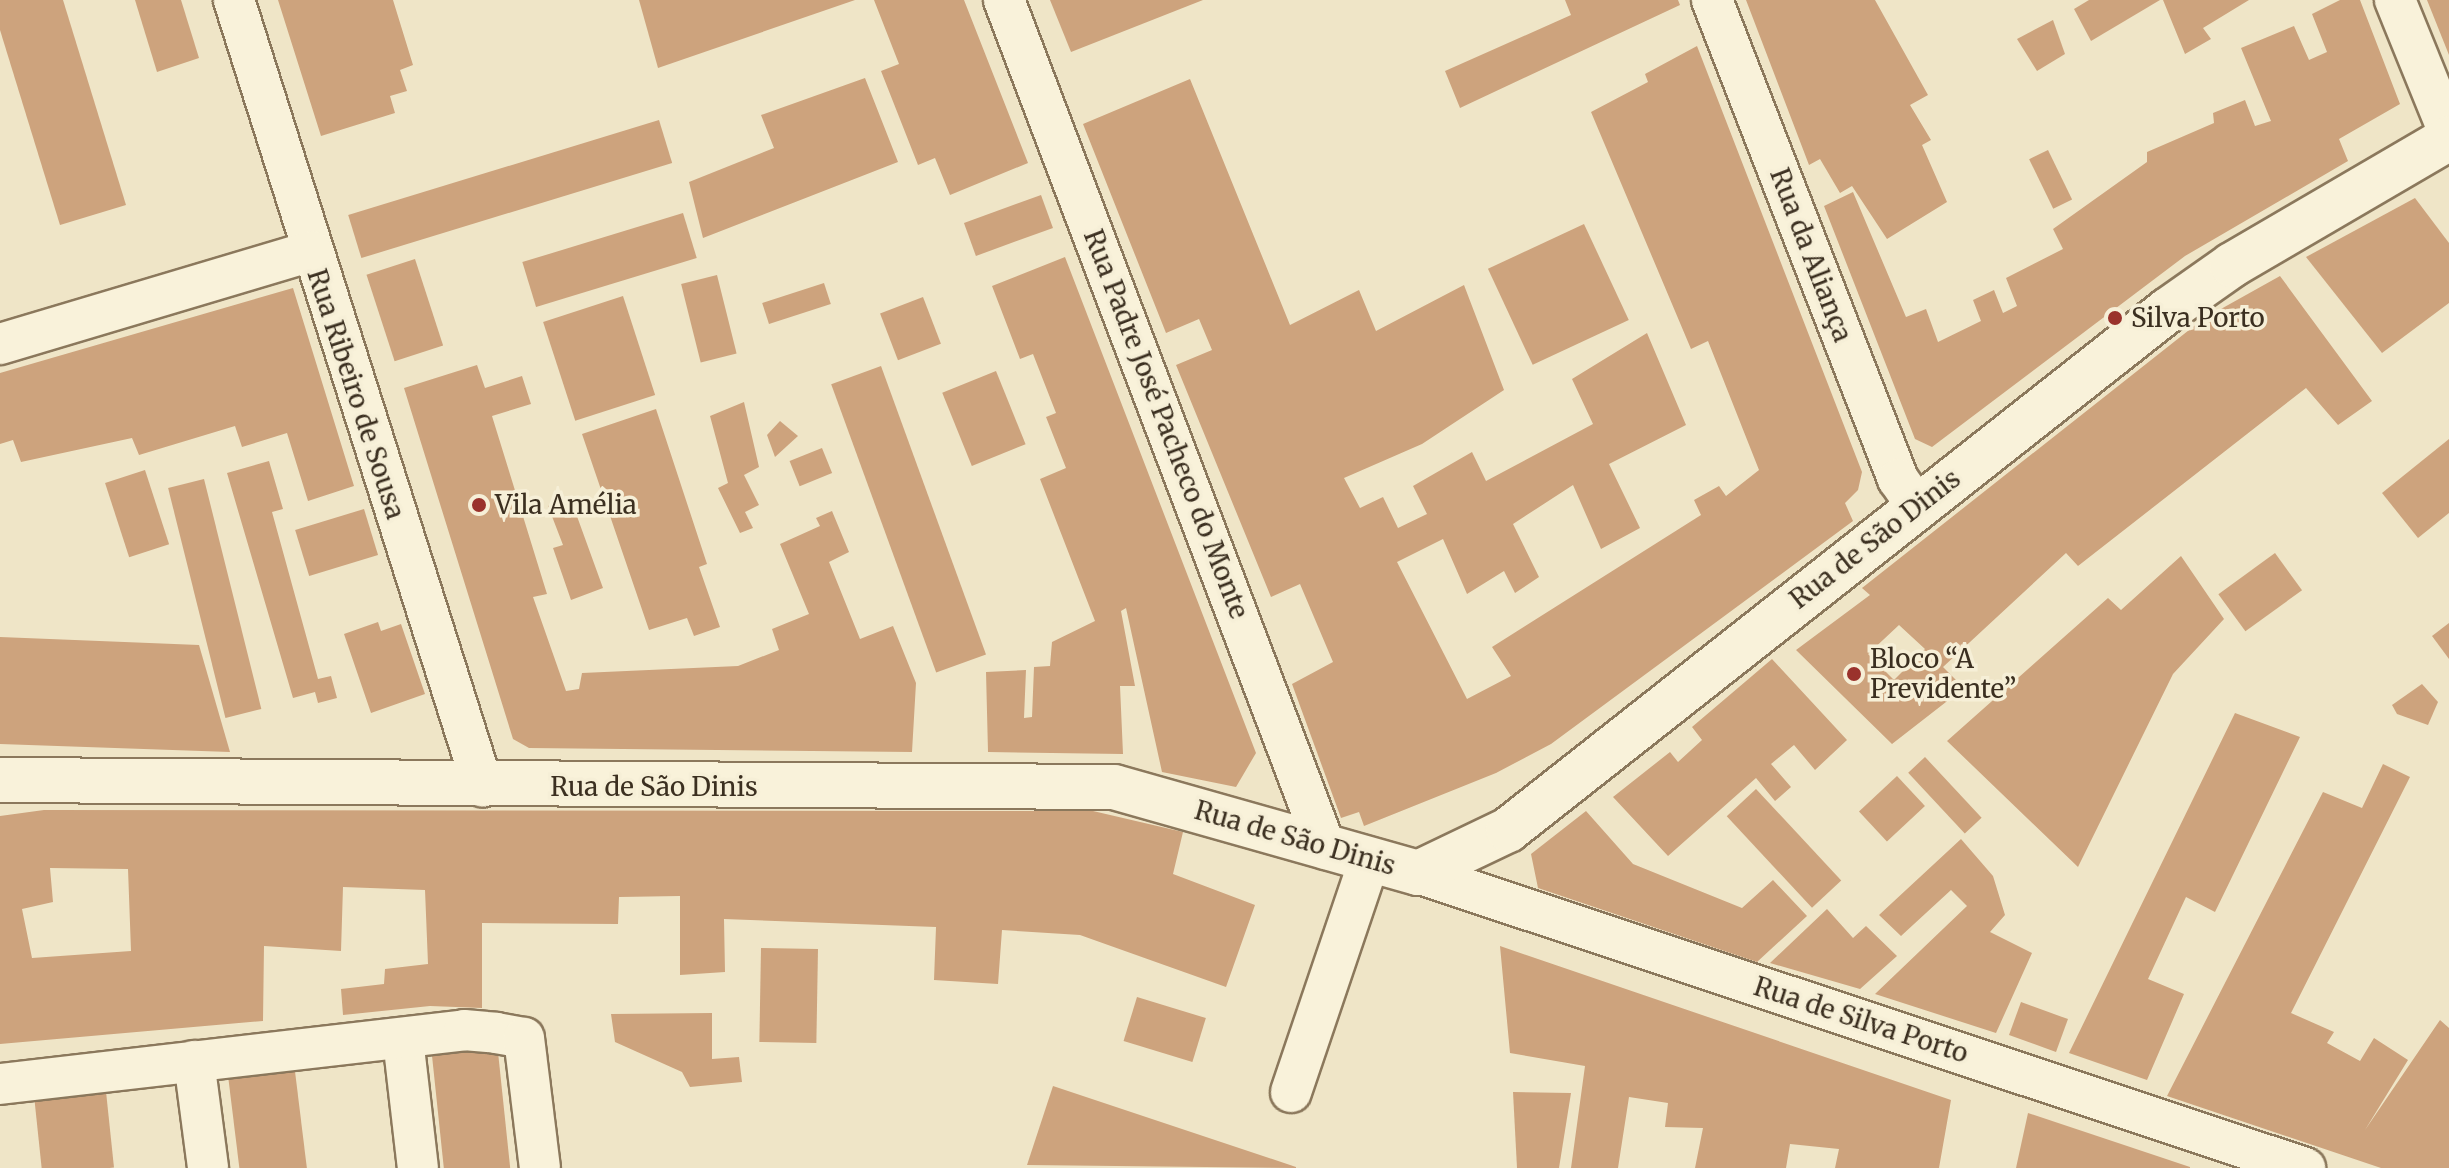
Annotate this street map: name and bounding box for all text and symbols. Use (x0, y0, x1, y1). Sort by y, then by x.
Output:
street label: Rua da Aliança (1764, 164, 1858, 346)
street label: Rua Padre José Pacheco do Monte (1077, 225, 1255, 623)
street label: Rua Ribeiro de Sousa (301, 265, 411, 523)
place label: Silva Porto (2131, 302, 2265, 334)
marker: Silva Porto (2106, 309, 2124, 327)
street label: Rua de São Dinis (1784, 463, 1966, 615)
place label: Vila Amélia (495, 489, 637, 521)
marker: Vila Amélia (470, 496, 488, 514)
place label: Bloco “A Previdente” (1870, 643, 2017, 704)
marker: Bloco “A Previdente” (1845, 665, 1863, 683)
street label: Rua de São Dinis (550, 771, 758, 803)
street label: Rua de São Dinis (1191, 794, 1399, 882)
street label: Rua de Silva Porto (1750, 971, 1972, 1069)

